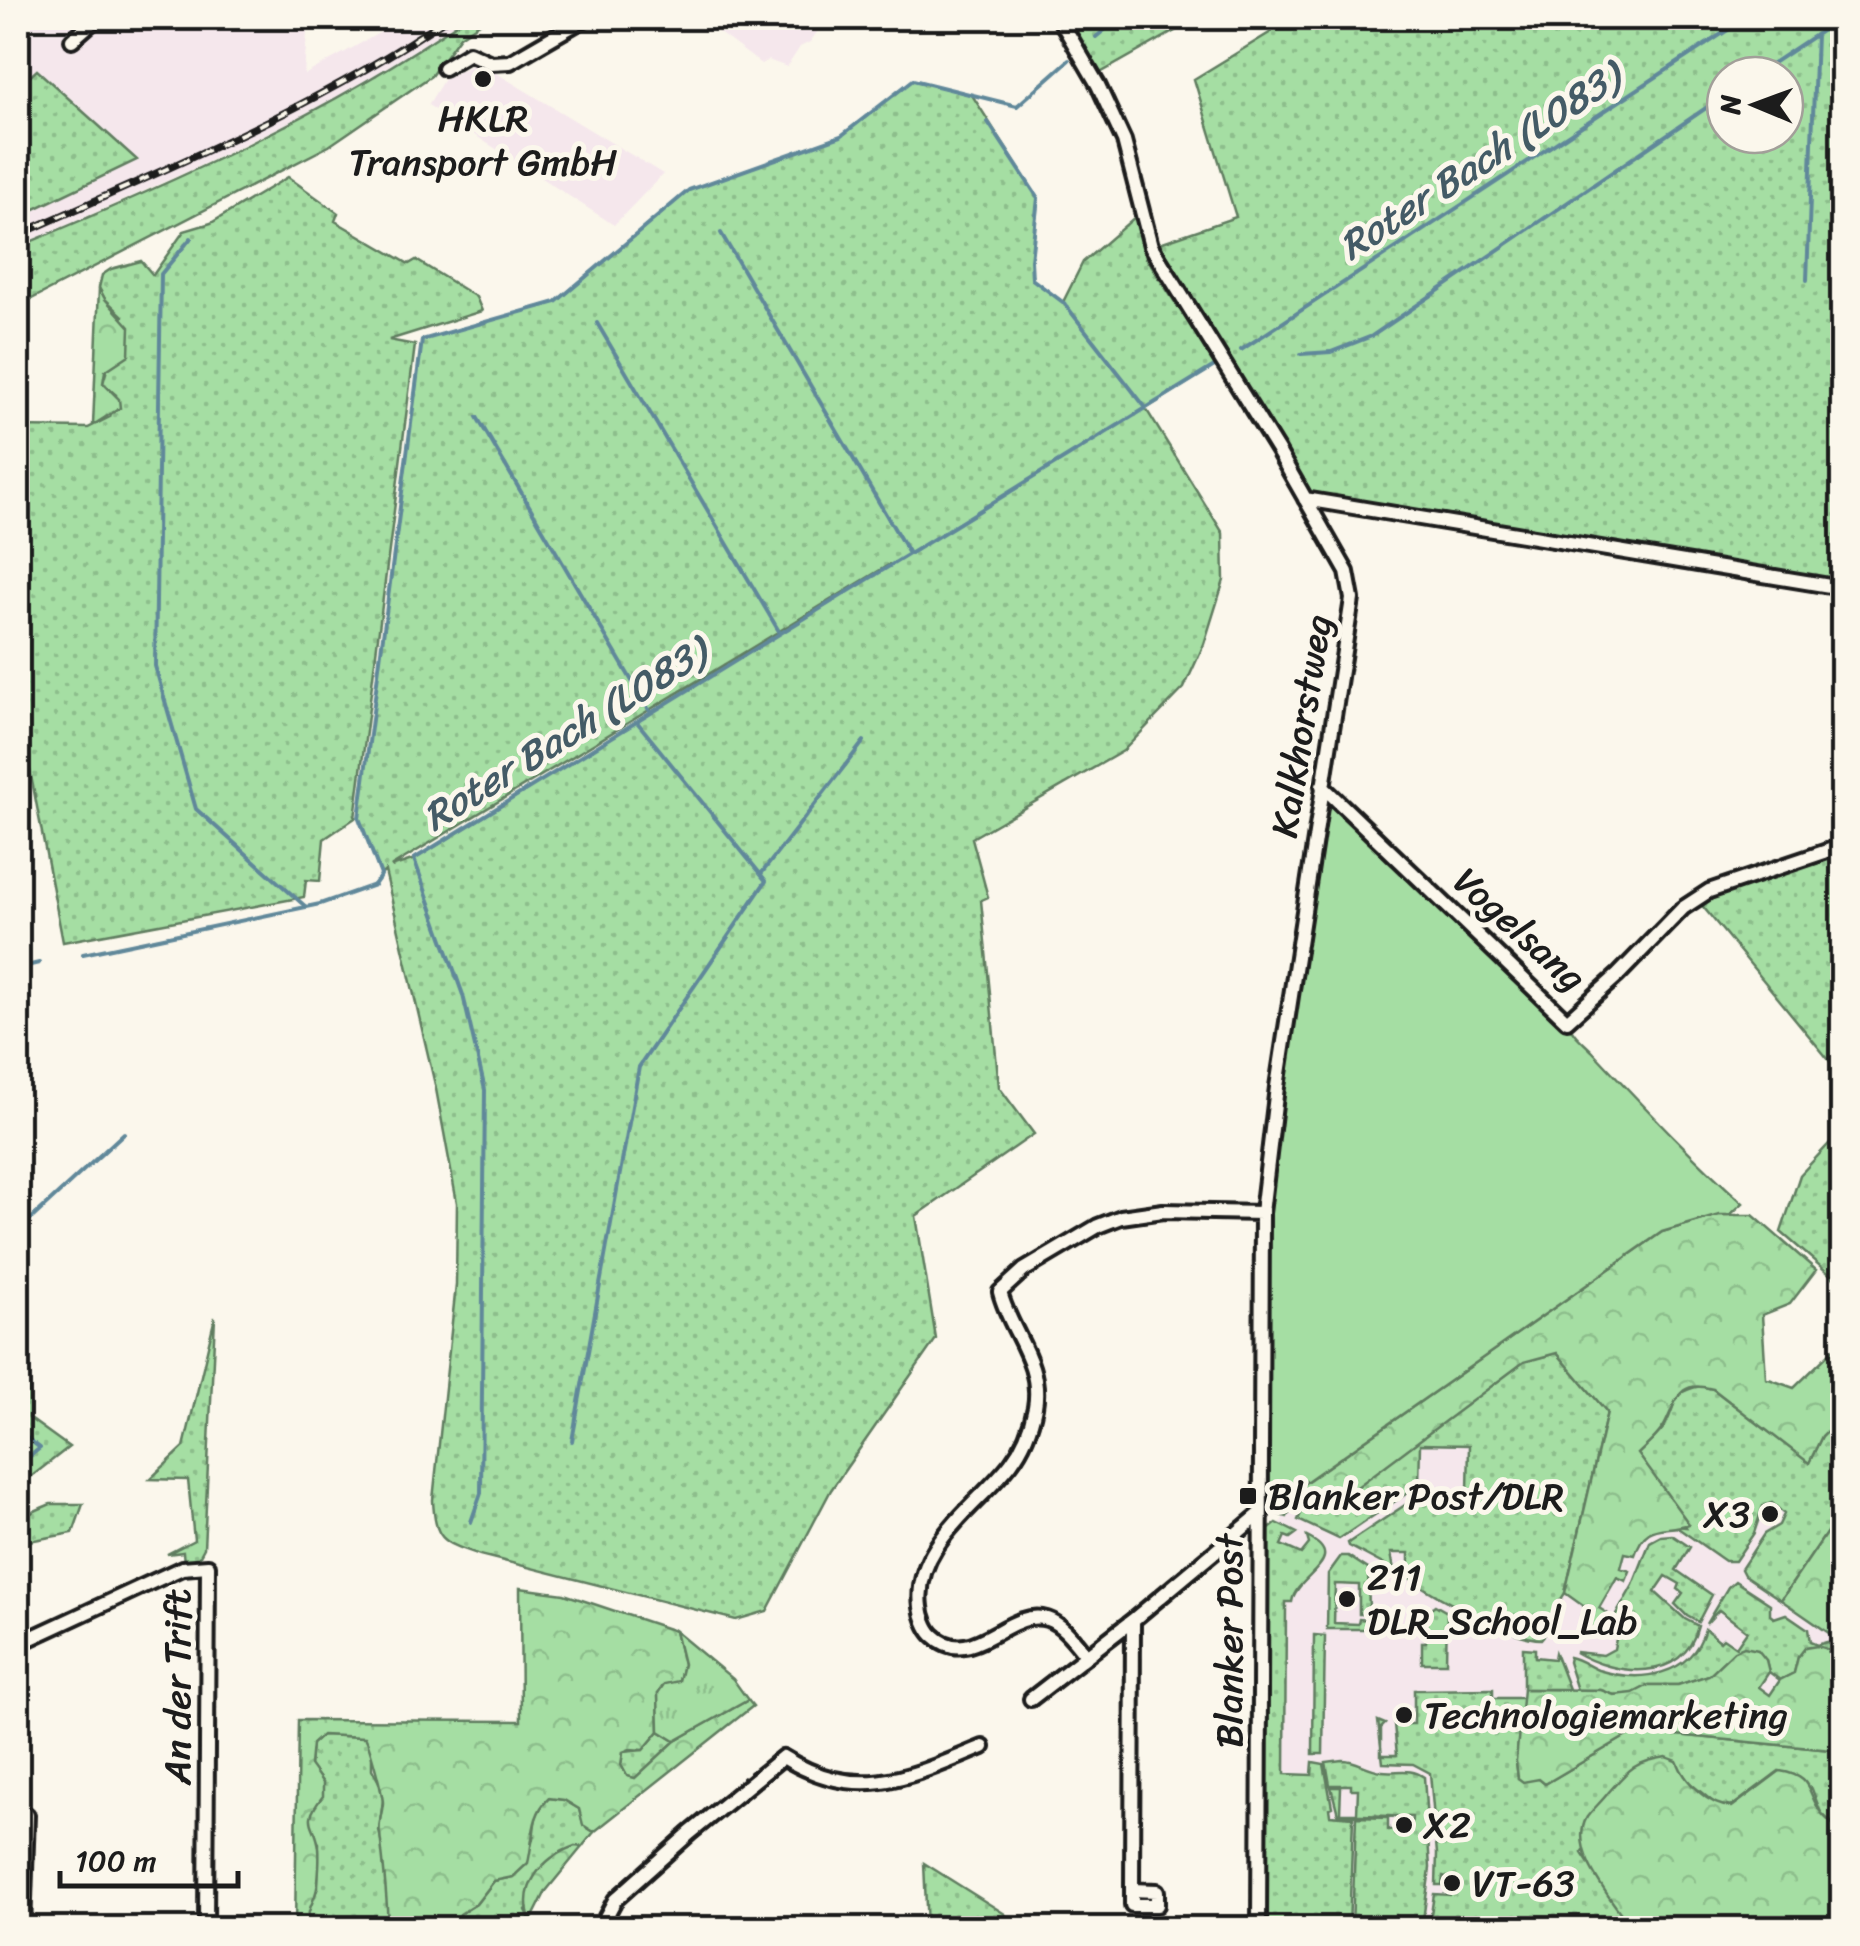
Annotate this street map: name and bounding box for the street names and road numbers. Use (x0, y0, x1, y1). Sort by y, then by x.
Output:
street label: Kalkhorstweg (1251, 610, 1352, 842)
street label: Vogelsang (1437, 850, 1602, 1009)
street label: Blanker Post (1196, 1532, 1263, 1748)
street label: An der Trift (144, 1589, 211, 1786)

